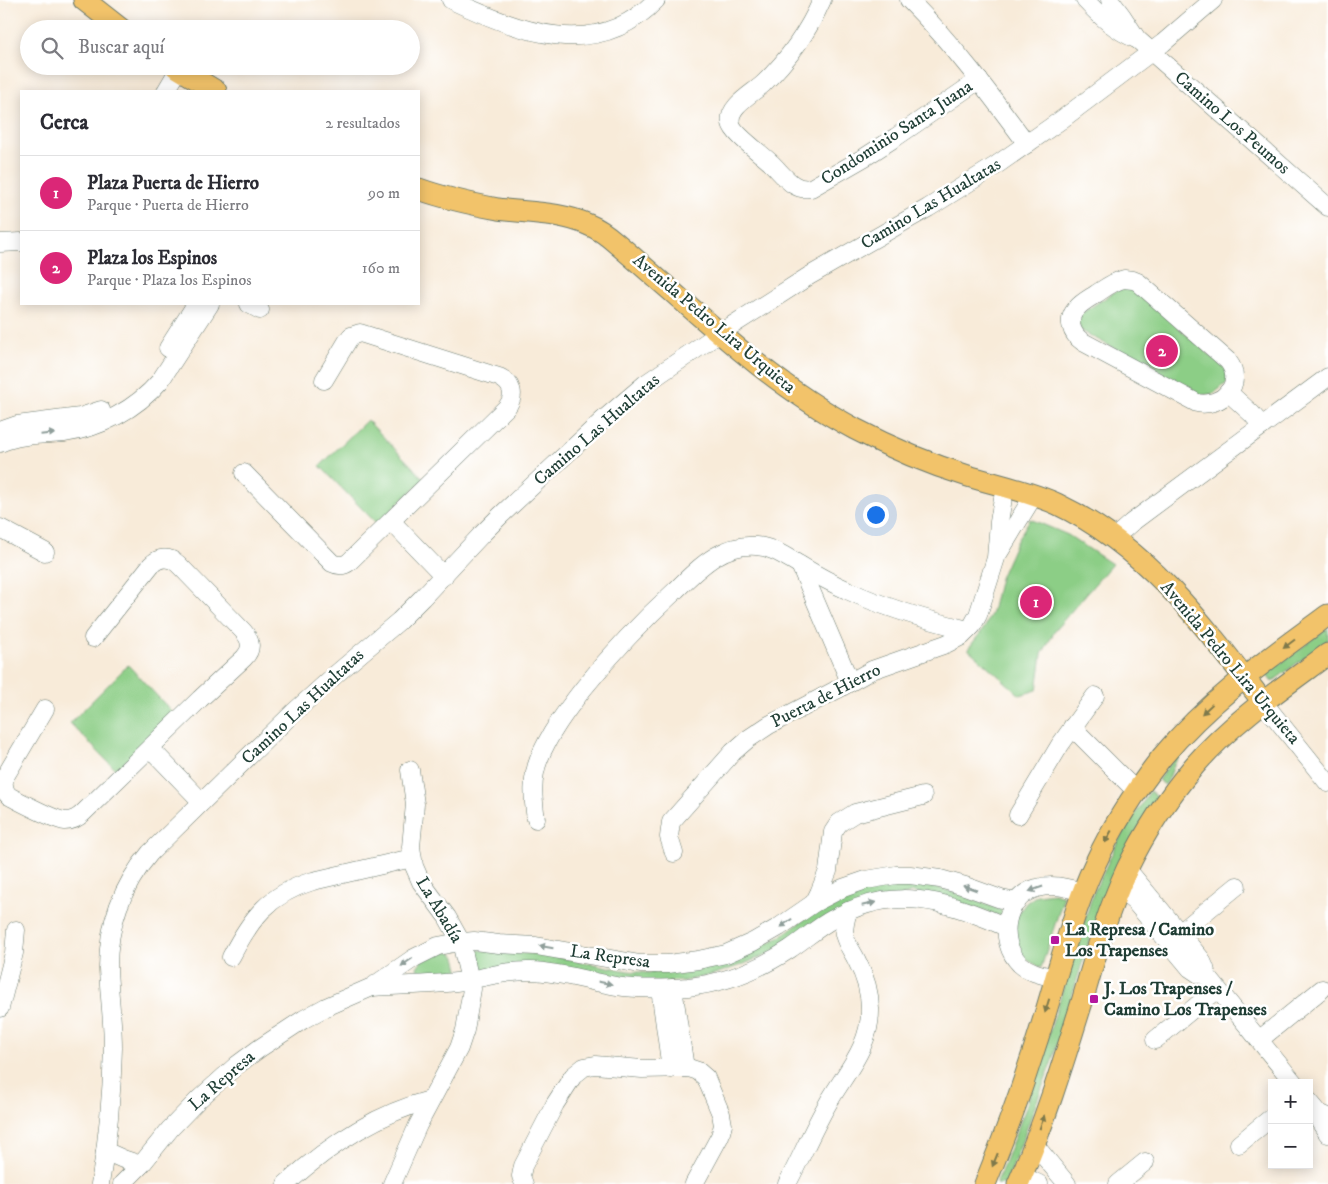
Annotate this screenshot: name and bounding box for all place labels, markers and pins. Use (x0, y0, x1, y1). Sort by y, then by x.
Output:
pin: 2 (1146, 332, 1178, 370)
pin: 1 (1020, 583, 1052, 621)
place label: La Represa / Camino Los Trapenses (1065, 919, 1214, 962)
marker: La Represa / Camino Los Trapenses (1049, 934, 1061, 946)
place label: J. Los Trapenses / Camino Los Trapenses (1102, 978, 1267, 1021)
marker: J. Los Trapenses / Camino Los Trapenses (1088, 993, 1100, 1005)

